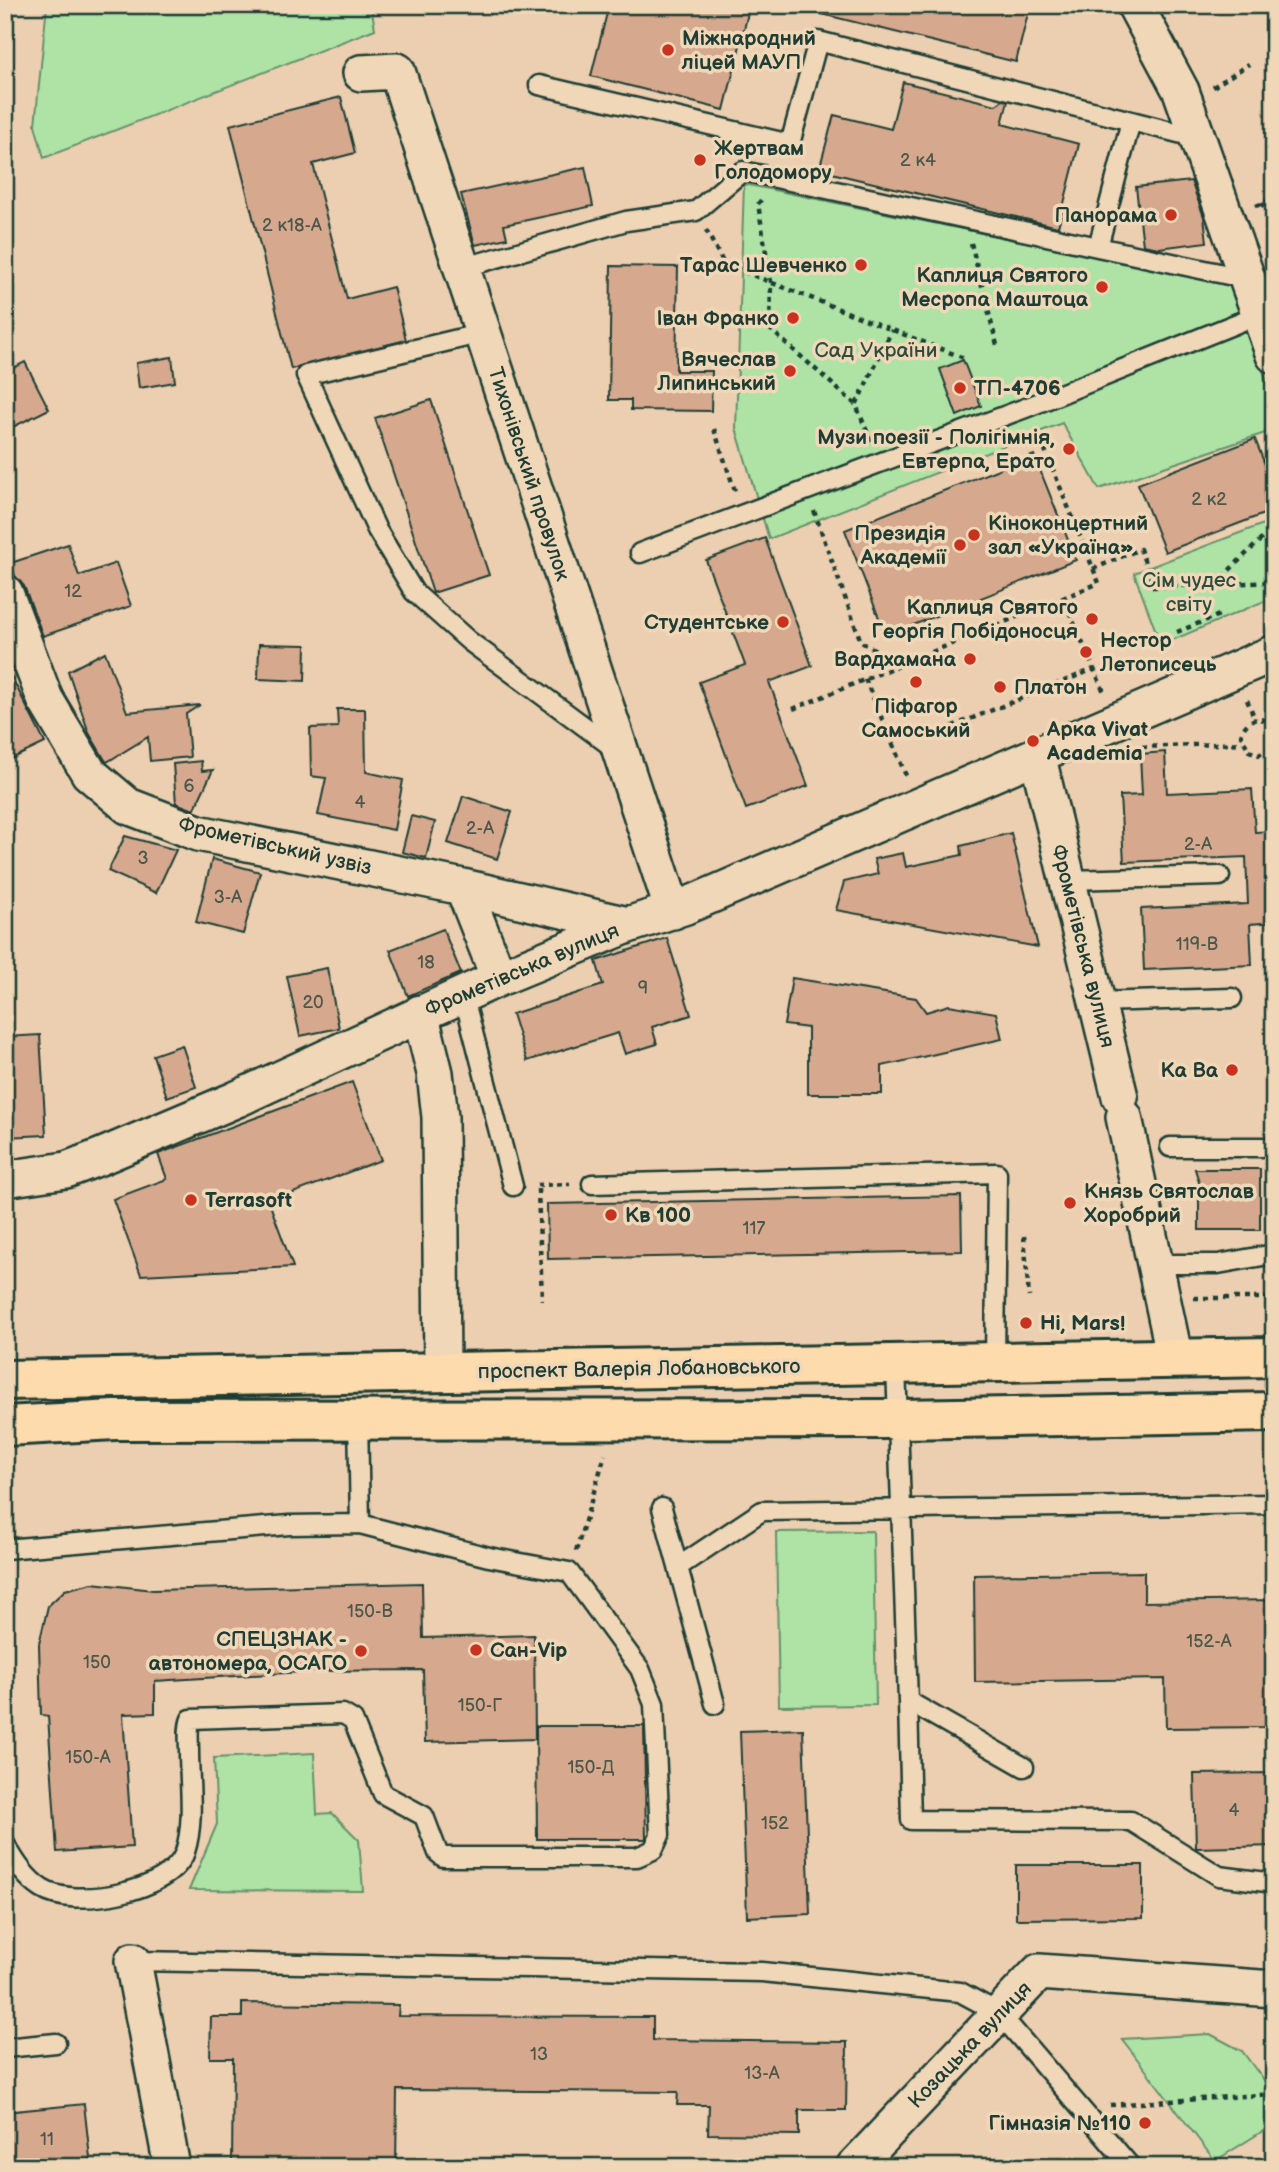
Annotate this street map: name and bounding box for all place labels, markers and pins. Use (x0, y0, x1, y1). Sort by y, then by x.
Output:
place label: Міжнародний ліцей МАУП (681, 26, 816, 75)
marker: Міжнародний ліцей МАУП (660, 42, 676, 58)
place label: Жертвам Голодомору (714, 136, 832, 185)
marker: Жертвам Голодомору (692, 152, 708, 168)
place label: Панорама (1054, 203, 1158, 228)
marker: Панорама (1163, 207, 1179, 223)
place label: Тарас Шевченко (680, 253, 847, 278)
marker: Тарас Шевченко (853, 257, 869, 273)
place label: Каплиця Святого Месропа Маштоца (901, 263, 1089, 312)
marker: Каплиця Святого Месропа Маштоца (1094, 279, 1110, 295)
place label: Іван Франко (656, 306, 779, 331)
marker: Іван Франко (785, 310, 801, 326)
place label: Вячеслав Липинський (657, 347, 777, 396)
marker: Вячеслав Липинський (782, 363, 798, 379)
place label: ТП-4706 (974, 376, 1061, 401)
marker: ТП-4706 (952, 380, 968, 396)
place label: Музи поезії - Полігімнія, Евтерпа, Ерато (817, 425, 1055, 474)
marker: Музи поезії - Полігімнія, Евтерпа, Ерато (1061, 441, 1077, 457)
place label: Кіноконцертний зал «Україна» (988, 511, 1148, 560)
place label: Президія Академії (854, 521, 947, 570)
marker: Кіноконцертний зал «Україна» (966, 527, 982, 543)
marker: Президія Академії (952, 537, 968, 553)
place label: Каплиця Святого Георгія Побідоносця (871, 595, 1078, 644)
place label: Студентське (644, 610, 769, 635)
marker: Каплиця Святого Георгія Побідоносця (1084, 611, 1100, 627)
marker: Студентське (775, 614, 791, 630)
place label: Нестор Летописець (1099, 628, 1217, 677)
marker: Нестор Летописець (1078, 644, 1094, 660)
place label: Вардхамана (834, 647, 957, 672)
marker: Вардхамана (962, 651, 978, 667)
marker: Піфагор Самоський (908, 674, 924, 690)
place label: Платон (1014, 675, 1087, 700)
marker: Платон (992, 679, 1008, 695)
place label: Піфагор Самоський (862, 694, 971, 743)
place label: Арка Vivat Academia (1046, 717, 1148, 766)
marker: Арка Vivat Academia (1025, 733, 1041, 749)
place label: Ка Ва (1160, 1058, 1219, 1083)
marker: Ка Ва (1224, 1062, 1240, 1078)
place label: Князь Святослав Хоробрий (1083, 1179, 1254, 1228)
place label: Terrasoft (205, 1188, 292, 1213)
marker: Terrasoft (183, 1192, 199, 1208)
marker: Князь Святослав Хоробрий (1062, 1195, 1078, 1211)
place label: Кв 100 (625, 1203, 691, 1228)
marker: Кв 100 (603, 1207, 619, 1223)
place label: Hi, Mars! (1040, 1311, 1125, 1336)
marker: Hi, Mars! (1018, 1315, 1034, 1331)
place label: СПЕЦЗНАК - автономера, ОСАГО (149, 1627, 347, 1676)
place label: Сан-Vip (490, 1638, 567, 1663)
marker: Сан-Vip (468, 1642, 484, 1658)
marker: СПЕЦЗНАК - автономера, ОСАГО (353, 1643, 369, 1659)
place label: Гімназія №110 (988, 2111, 1131, 2136)
marker: Гімназія №110 (1137, 2115, 1153, 2131)

